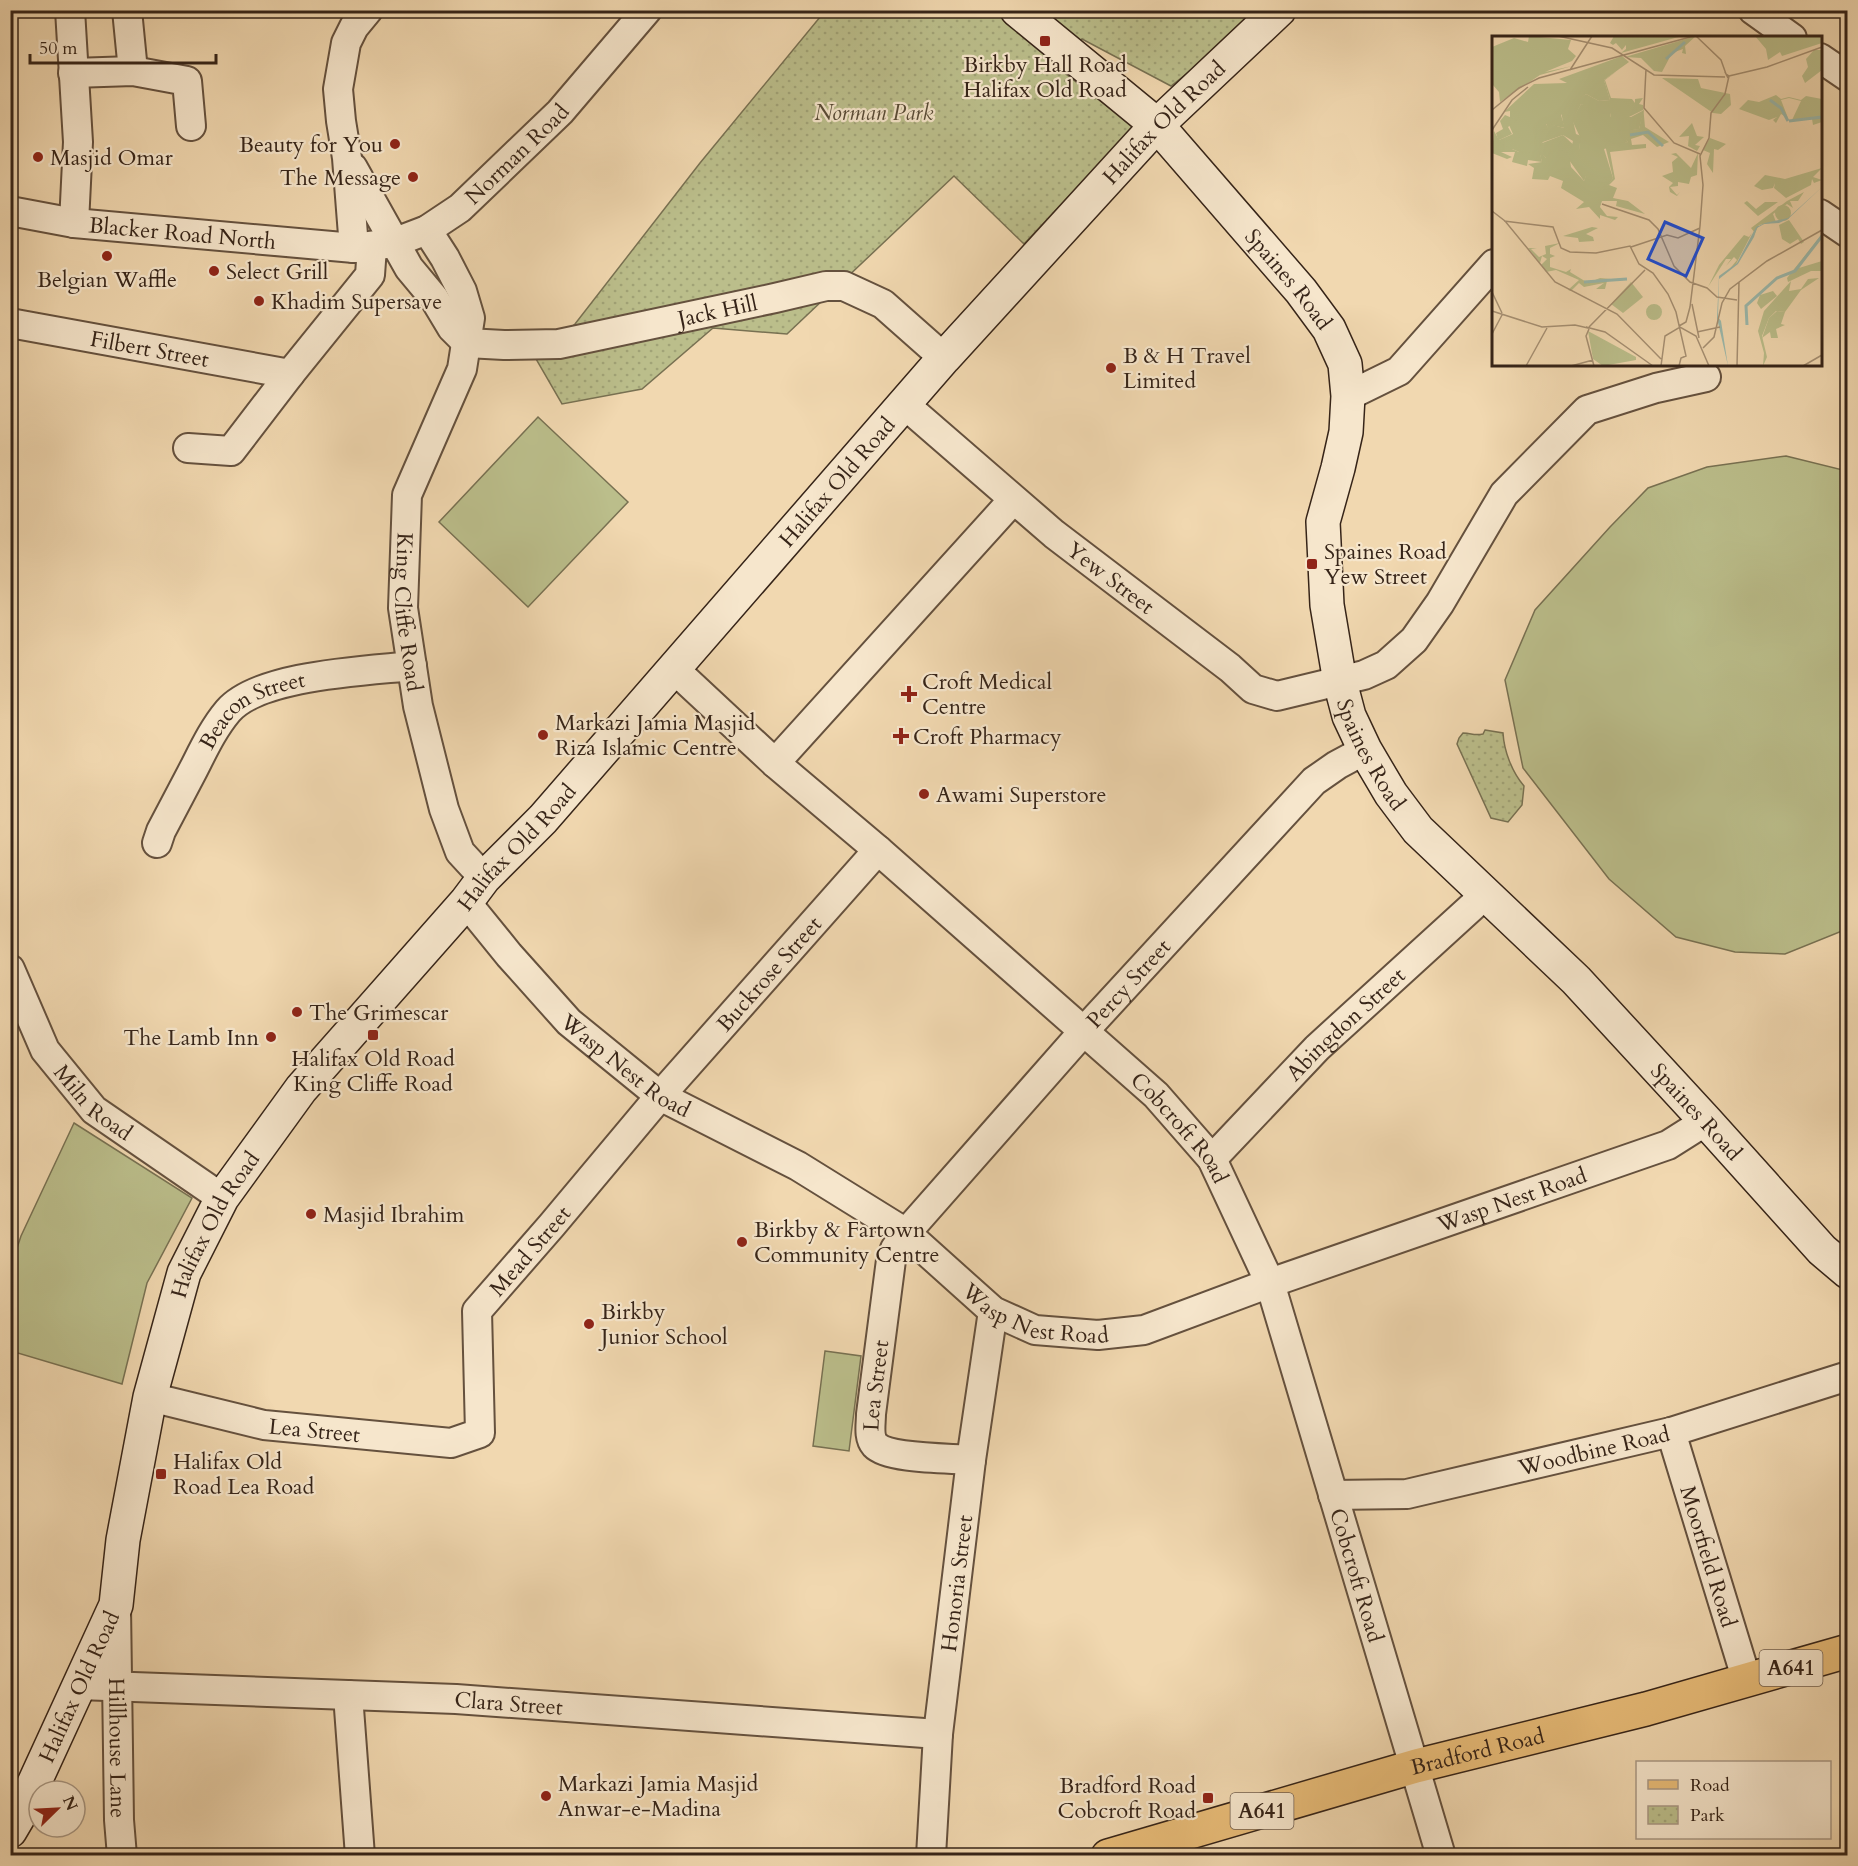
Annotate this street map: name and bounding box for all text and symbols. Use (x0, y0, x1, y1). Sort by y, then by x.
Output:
scale bar (30, 27, 216, 65)
marker: Birkby Hall Road Halifax Old Road (1038, 34, 1052, 48)
text: 50 m (39, 36, 78, 61)
inset map (1492, 36, 1822, 366)
place label: Birkby Hall Road Halifax Old Road (963, 50, 1127, 105)
street label: Halifax Old Road (1096, 54, 1232, 191)
street label: Norman Road (459, 98, 577, 212)
park label: Norman Park (815, 98, 934, 128)
place label: Beauty for You (239, 130, 383, 160)
marker: Beauty for You (388, 137, 402, 151)
place label: Masjid Omar (50, 143, 174, 173)
marker: Masjid Omar (31, 150, 45, 164)
place label: The Message (280, 163, 401, 193)
marker: The Message (406, 170, 420, 184)
street label: Blacker Road North (87, 210, 277, 257)
street label: Spaines Road (1238, 223, 1339, 336)
marker: Belgian Waffle (100, 249, 114, 263)
place label: Select Grill (226, 257, 329, 287)
marker: Select Grill (207, 264, 221, 278)
place label: Belgian Waffle (37, 265, 177, 295)
place label: Khadim Supersave (271, 287, 442, 317)
street label: Jack Hill (672, 288, 760, 335)
marker: Khadim Supersave (252, 294, 266, 308)
street label: Filbert Street (88, 324, 211, 375)
place label: B & H Travel Limited (1123, 341, 1251, 396)
marker: B & H Travel Limited (1104, 361, 1118, 375)
street label: Halifax Old Road (772, 410, 902, 554)
street label: King Cliffe Road (387, 532, 430, 694)
street label: Yew Street (1060, 535, 1160, 621)
place label: Spaines Road Yew Street (1324, 537, 1447, 592)
marker: Spaines Road Yew Street (1305, 557, 1319, 571)
street label: Beacon Street (192, 665, 308, 755)
place label: Croft Medical Centre (922, 667, 1052, 722)
marker: Croft Medical Centre (900, 685, 918, 703)
street label: Spaines Road (1329, 696, 1412, 817)
place label: Markazi Jamia Masjid Riza Islamic Centre (555, 708, 756, 763)
place label: Croft Pharmacy (913, 722, 1062, 752)
marker: Markazi Jamia Masjid Riza Islamic Centre (536, 728, 550, 742)
marker: Croft Pharmacy (894, 729, 908, 743)
street label: Halifax Old Road (451, 777, 583, 917)
place label: Awami Superstore (936, 780, 1107, 810)
marker: Awami Superstore (917, 787, 931, 801)
street label: Buckrose Street (710, 910, 829, 1038)
street label: Percy Street (1080, 933, 1178, 1035)
street label: Abingdon Street (1280, 961, 1412, 1088)
place label: The Grimescar (309, 998, 449, 1028)
marker: The Grimescar (290, 1005, 304, 1019)
street label: Wasp Nest Road (553, 1007, 696, 1125)
place label: The Lamb Inn (123, 1023, 259, 1053)
marker: Halifax Old Road King Cliffe Road (366, 1028, 380, 1042)
marker: The Lamb Inn (264, 1030, 278, 1044)
place label: Halifax Old Road King Cliffe Road (291, 1044, 455, 1099)
street label: Spaines Road (1644, 1057, 1749, 1168)
street label: Miln Road (47, 1058, 138, 1148)
street label: Cobcroft Road (1124, 1066, 1235, 1189)
street label: Halifax Old Road (164, 1145, 267, 1301)
street label: Wasp Nest Road (1432, 1160, 1591, 1240)
place label: Masjid Ibrahim (323, 1200, 465, 1230)
street label: Mead Street (483, 1200, 578, 1303)
marker: Masjid Ibrahim (304, 1207, 318, 1221)
place label: Birkby & Fartown Community Centre (754, 1215, 939, 1270)
marker: Birkby & Fartown Community Centre (735, 1235, 749, 1249)
street label: Wasp Nest Road (955, 1276, 1111, 1351)
place label: Birkby Junior School (598, 1297, 728, 1352)
marker: Birkby Junior School (582, 1317, 596, 1331)
street label: Lea Street (856, 1338, 896, 1432)
street label: Lea Street (267, 1412, 361, 1450)
street label: Woodbine Road (1514, 1419, 1673, 1484)
place label: Halifax Old Road Lea Road (173, 1447, 315, 1502)
marker: Halifax Old Road Lea Road (154, 1467, 168, 1481)
street label: Moorfield Road (1672, 1482, 1744, 1631)
street label: Cobcroft Road (1322, 1505, 1390, 1646)
street label: Honoria Street (934, 1513, 980, 1653)
street label: Halifax Old Road (32, 1606, 127, 1767)
road number: A641 (1760, 1650, 1822, 1686)
street label: Hillhouse Lane (101, 1678, 133, 1818)
street label: Clara Street (453, 1685, 564, 1723)
street label: Bradford Road (1407, 1721, 1548, 1783)
legend (1636, 1761, 1831, 1839)
place label: Markazi Jamia Masjid Anwar-e-Madina (558, 1769, 759, 1824)
place label: Bradford Road Cobcroft Road (1058, 1771, 1196, 1826)
text: Road (1690, 1773, 1730, 1798)
north arrow (27, 1779, 87, 1839)
marker: Markazi Jamia Masjid Anwar-e-Madina (539, 1789, 553, 1803)
marker: Bradford Road Cobcroft Road (1201, 1791, 1215, 1805)
text: N (57, 1792, 83, 1814)
road number: A641 (1230, 1793, 1294, 1829)
text: Park (1690, 1803, 1725, 1828)

